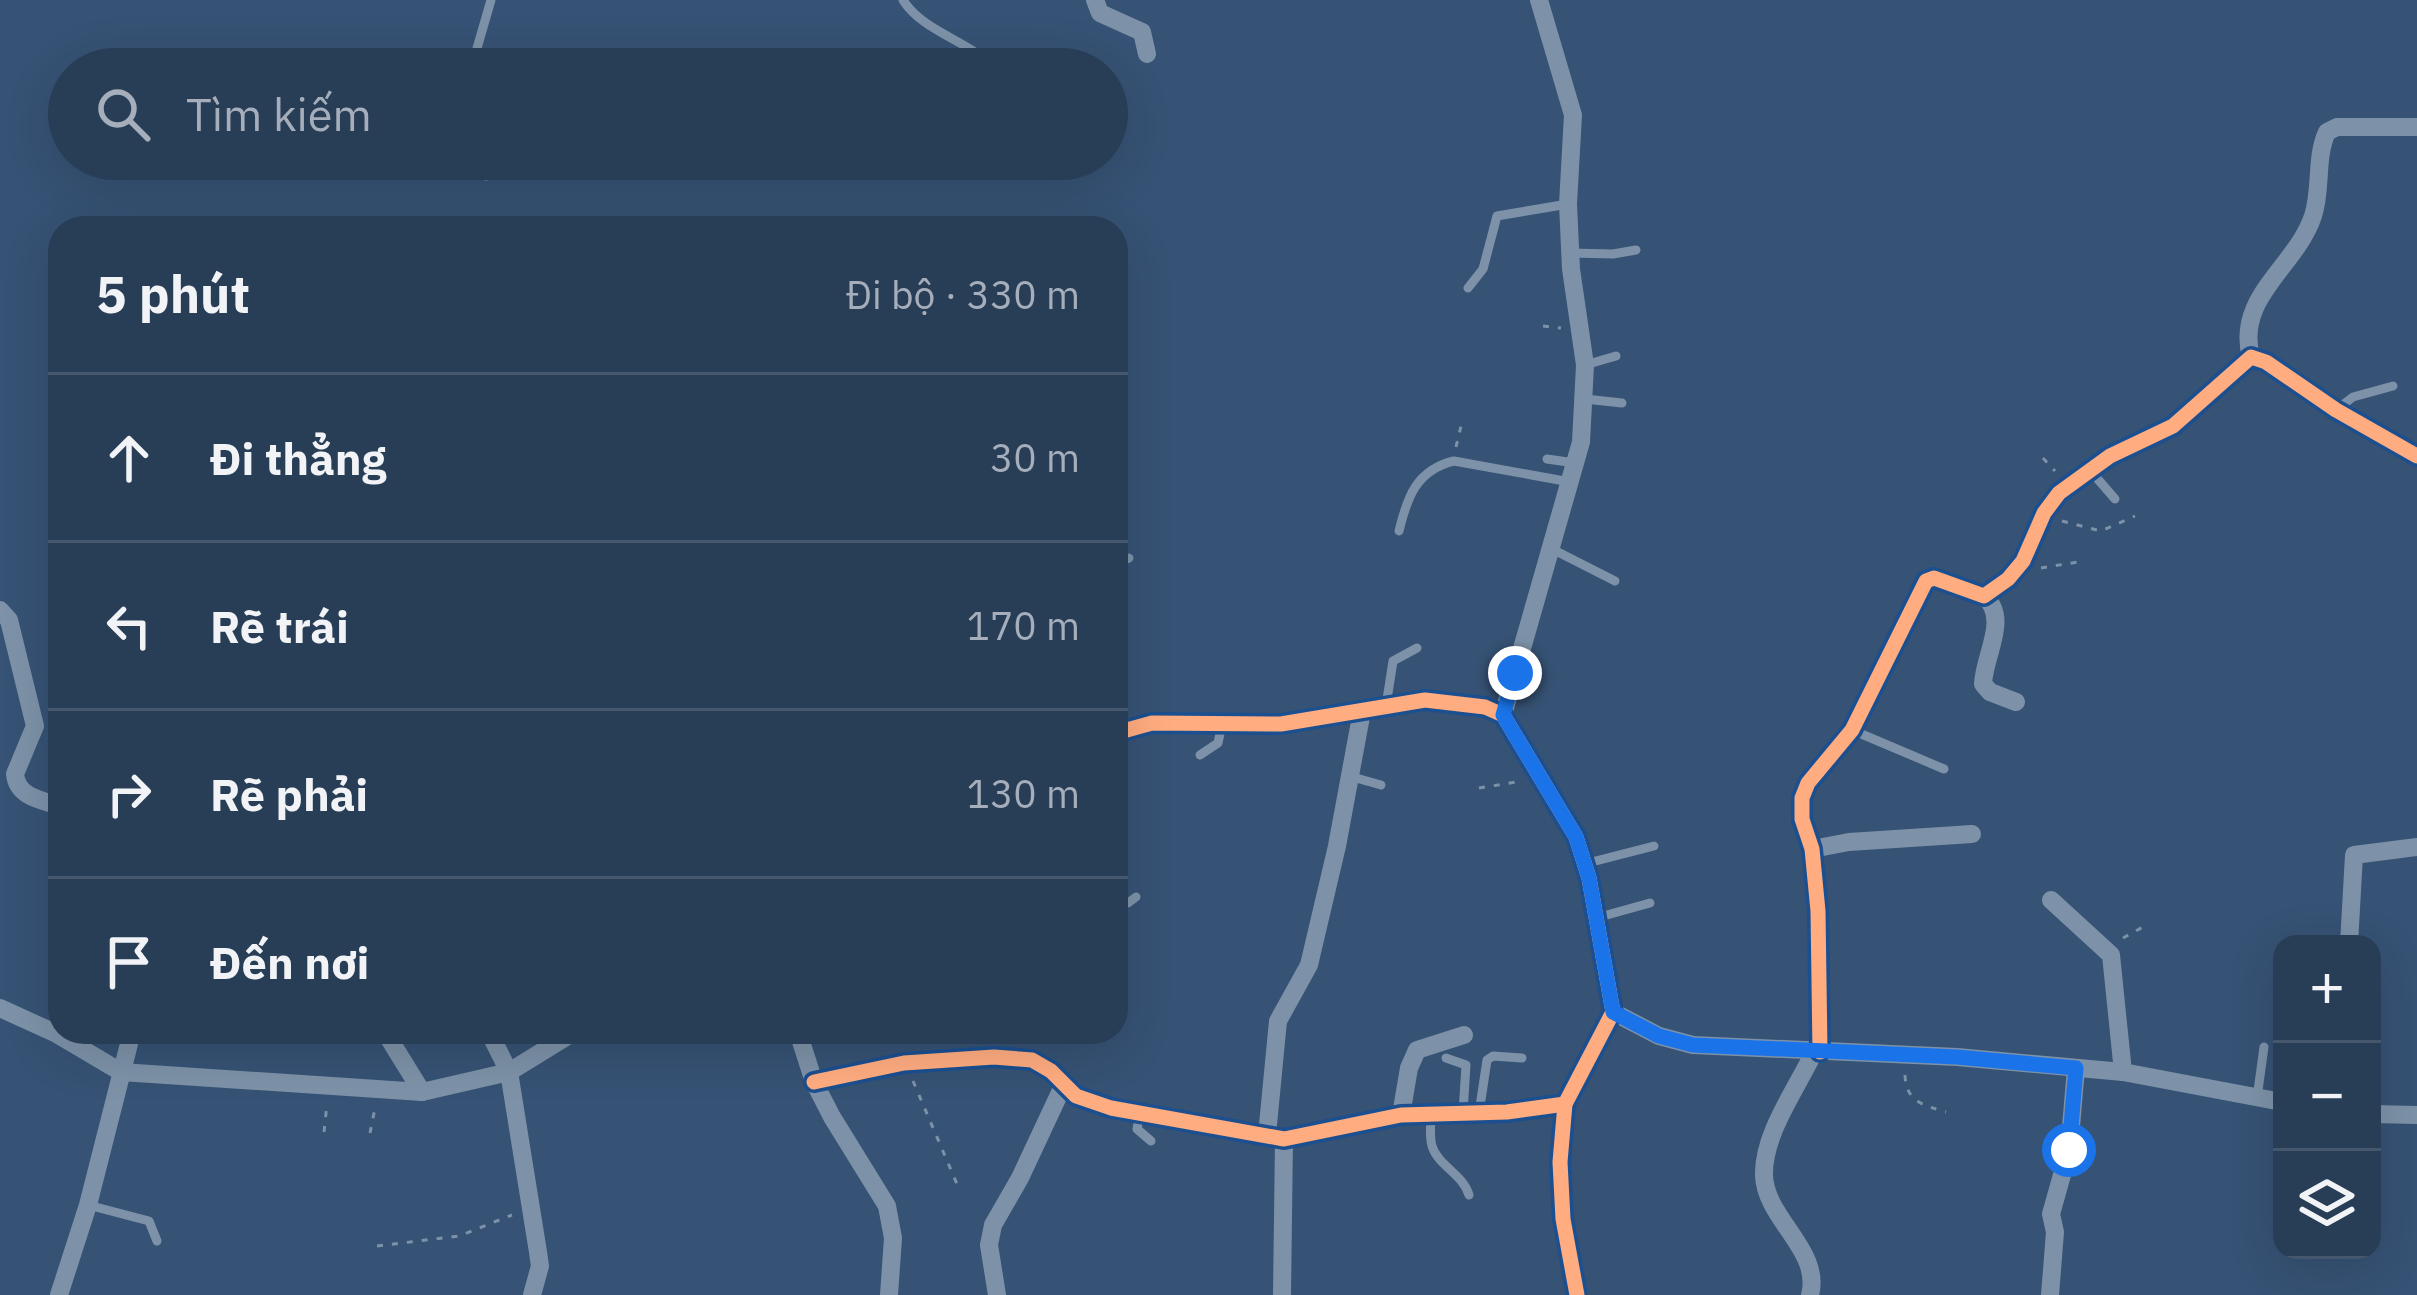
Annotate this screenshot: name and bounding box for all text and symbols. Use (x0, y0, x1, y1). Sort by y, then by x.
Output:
search box (48, 48, 1128, 180)
icon: search (90, 81, 156, 147)
text: Tìm kiếm (186, 85, 372, 143)
text: 5 phút (96, 261, 250, 327)
text: Đi bộ · 330 m (846, 269, 1080, 320)
icon: ahead (96, 425, 162, 491)
text: Đi thẳng (210, 429, 386, 487)
text: 30 m (990, 432, 1080, 483)
icon: left (96, 593, 162, 659)
text: Rẽ trái (210, 597, 349, 655)
text: 170 m (967, 600, 1080, 651)
route end (1488, 646, 1542, 700)
icon: right (96, 761, 162, 827)
text: Rẽ phải (210, 765, 368, 823)
text: 130 m (967, 768, 1080, 819)
icon: arrive (96, 929, 162, 995)
text: Đến nơi (210, 933, 369, 991)
map controls (2273, 935, 2381, 1259)
button: + (2273, 935, 2381, 1043)
button: − (2273, 1043, 2381, 1151)
route start (2042, 1123, 2096, 1177)
button: layers (2273, 1151, 2381, 1259)

